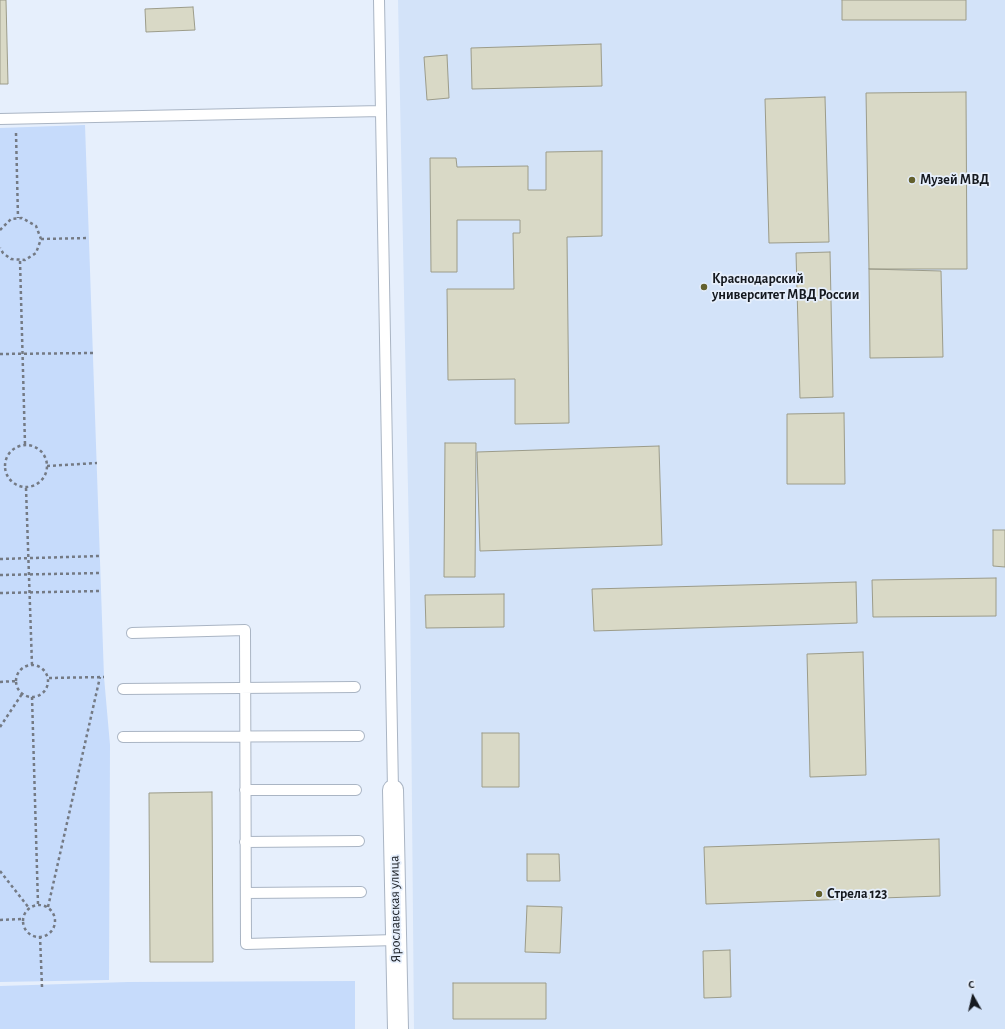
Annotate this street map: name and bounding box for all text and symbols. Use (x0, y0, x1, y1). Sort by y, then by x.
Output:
place label: Музей МВД (920, 172, 989, 188)
marker: Музей МВД (907, 175, 917, 185)
place label: Краснодарский университет МВД России (712, 271, 859, 304)
marker: Краснодарский университет МВД России (699, 282, 709, 292)
street label: Ярославская улица (386, 855, 404, 963)
place label: Стрела 123 (827, 886, 887, 902)
marker: Стрела 123 (814, 889, 824, 899)
north arrow (953, 977, 993, 1017)
text: С (967, 979, 975, 990)

